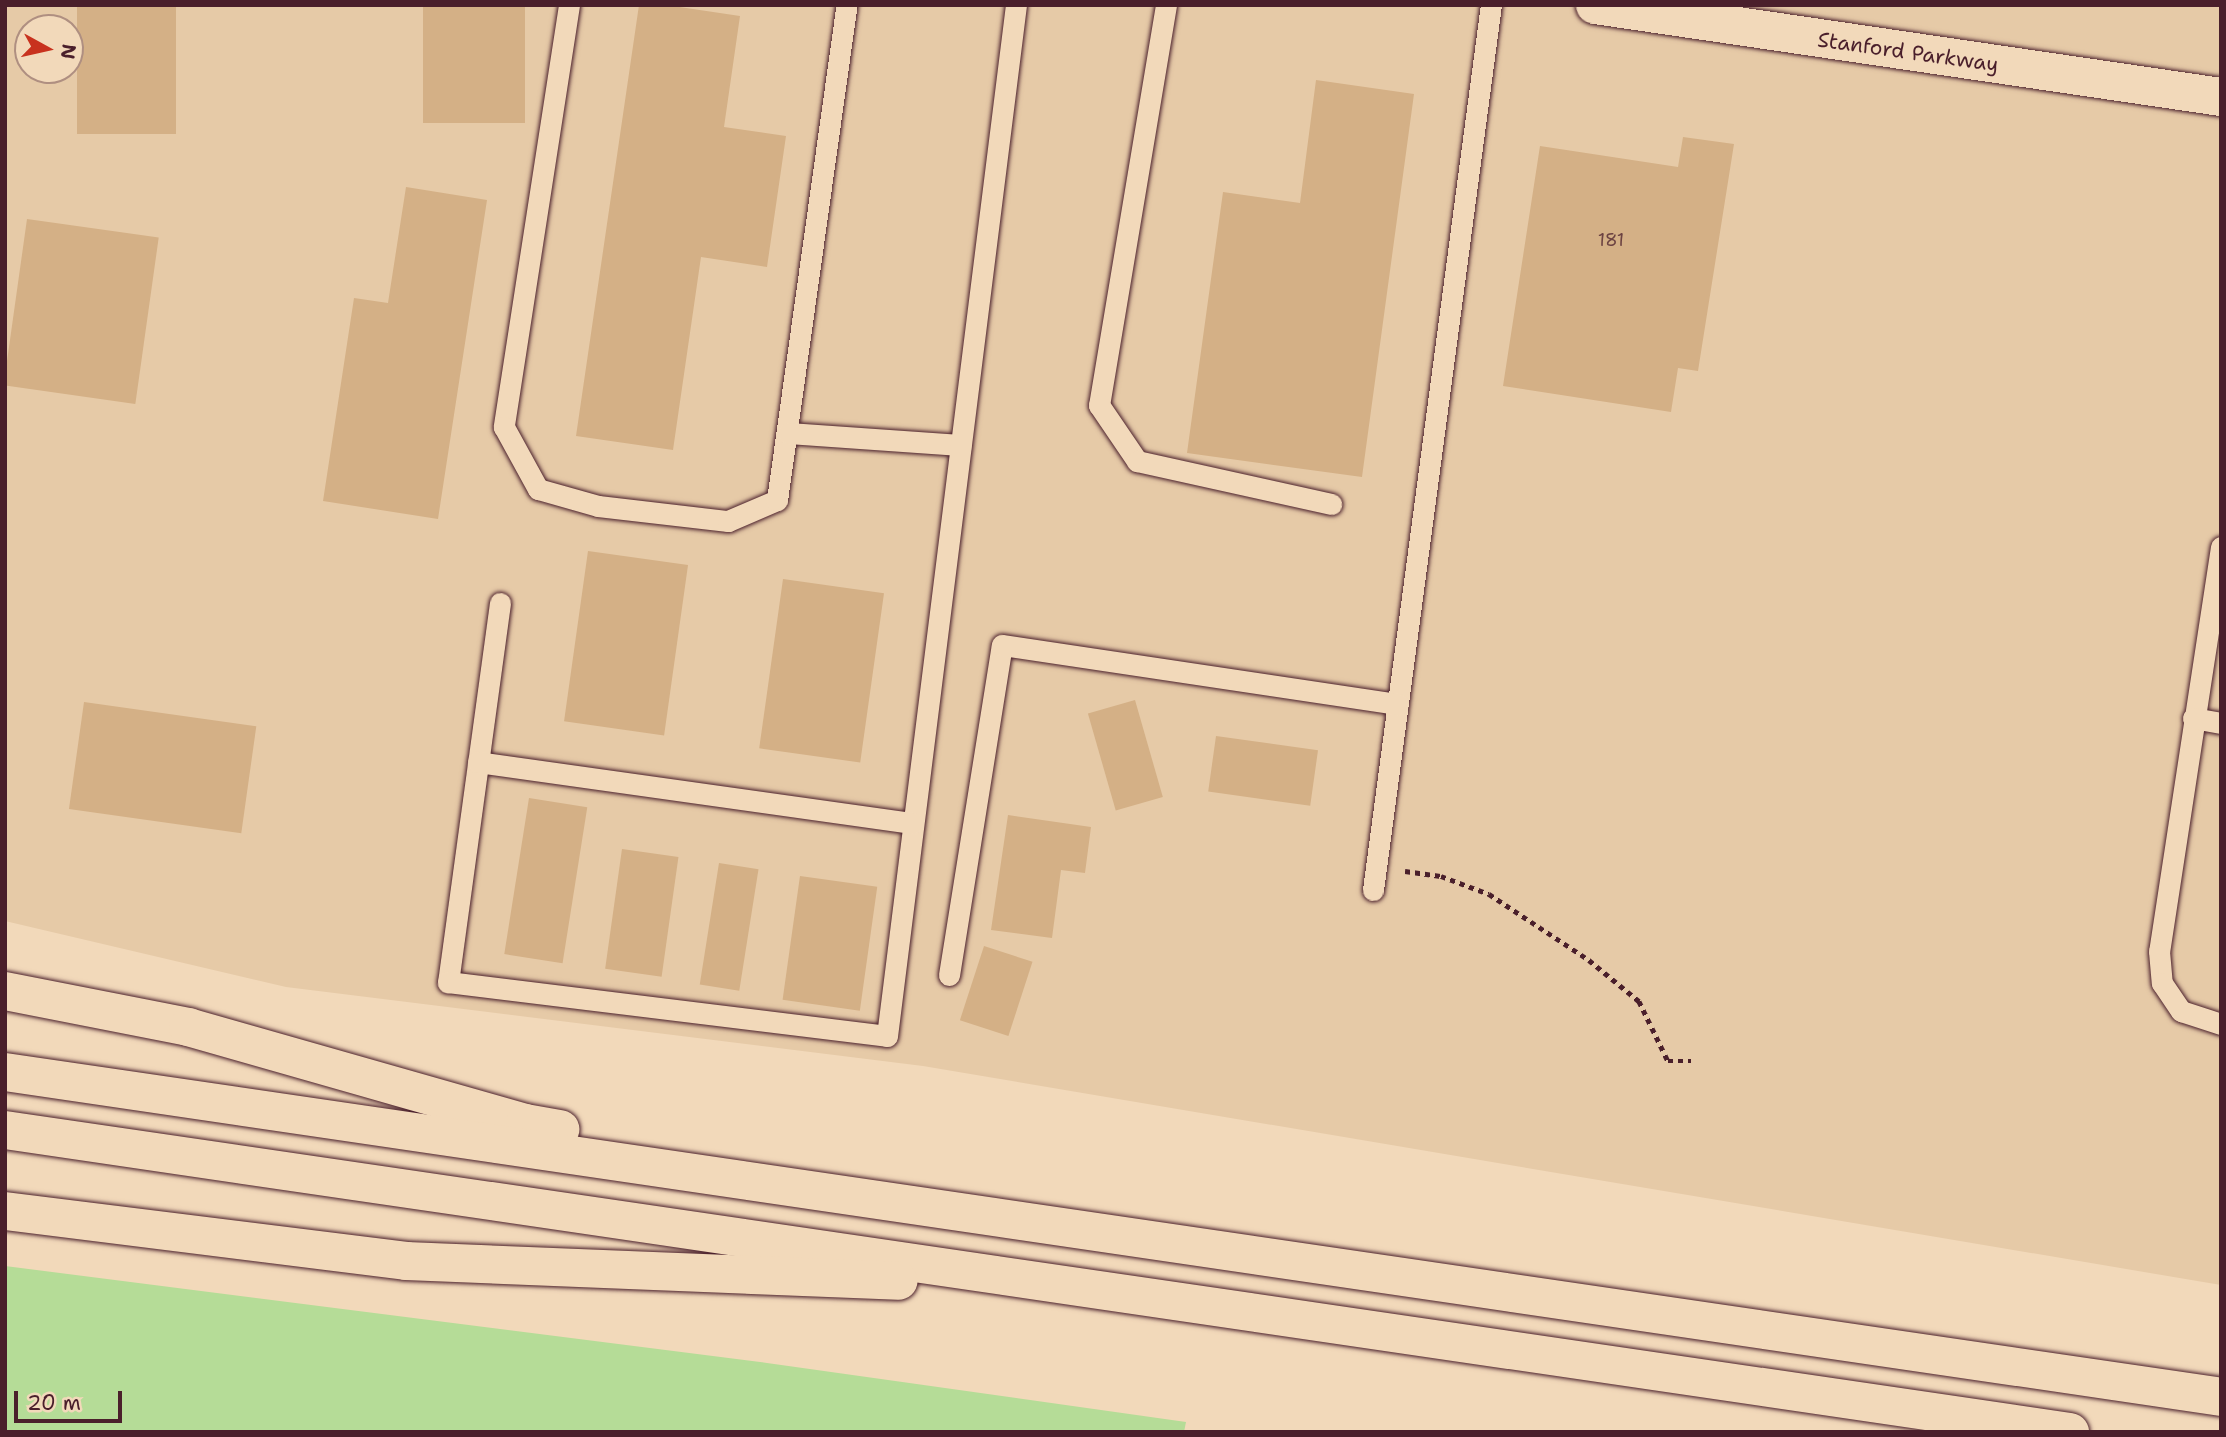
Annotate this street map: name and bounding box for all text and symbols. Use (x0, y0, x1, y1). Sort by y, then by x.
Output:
north arrow (14, 14, 84, 84)
street label: Stanford Parkway (1816, 27, 2000, 77)
text: N (55, 43, 82, 61)
house number: 181 (1598, 229, 1624, 251)
scale bar (18, 1378, 126, 1422)
text: 20 m (27, 1389, 81, 1417)

